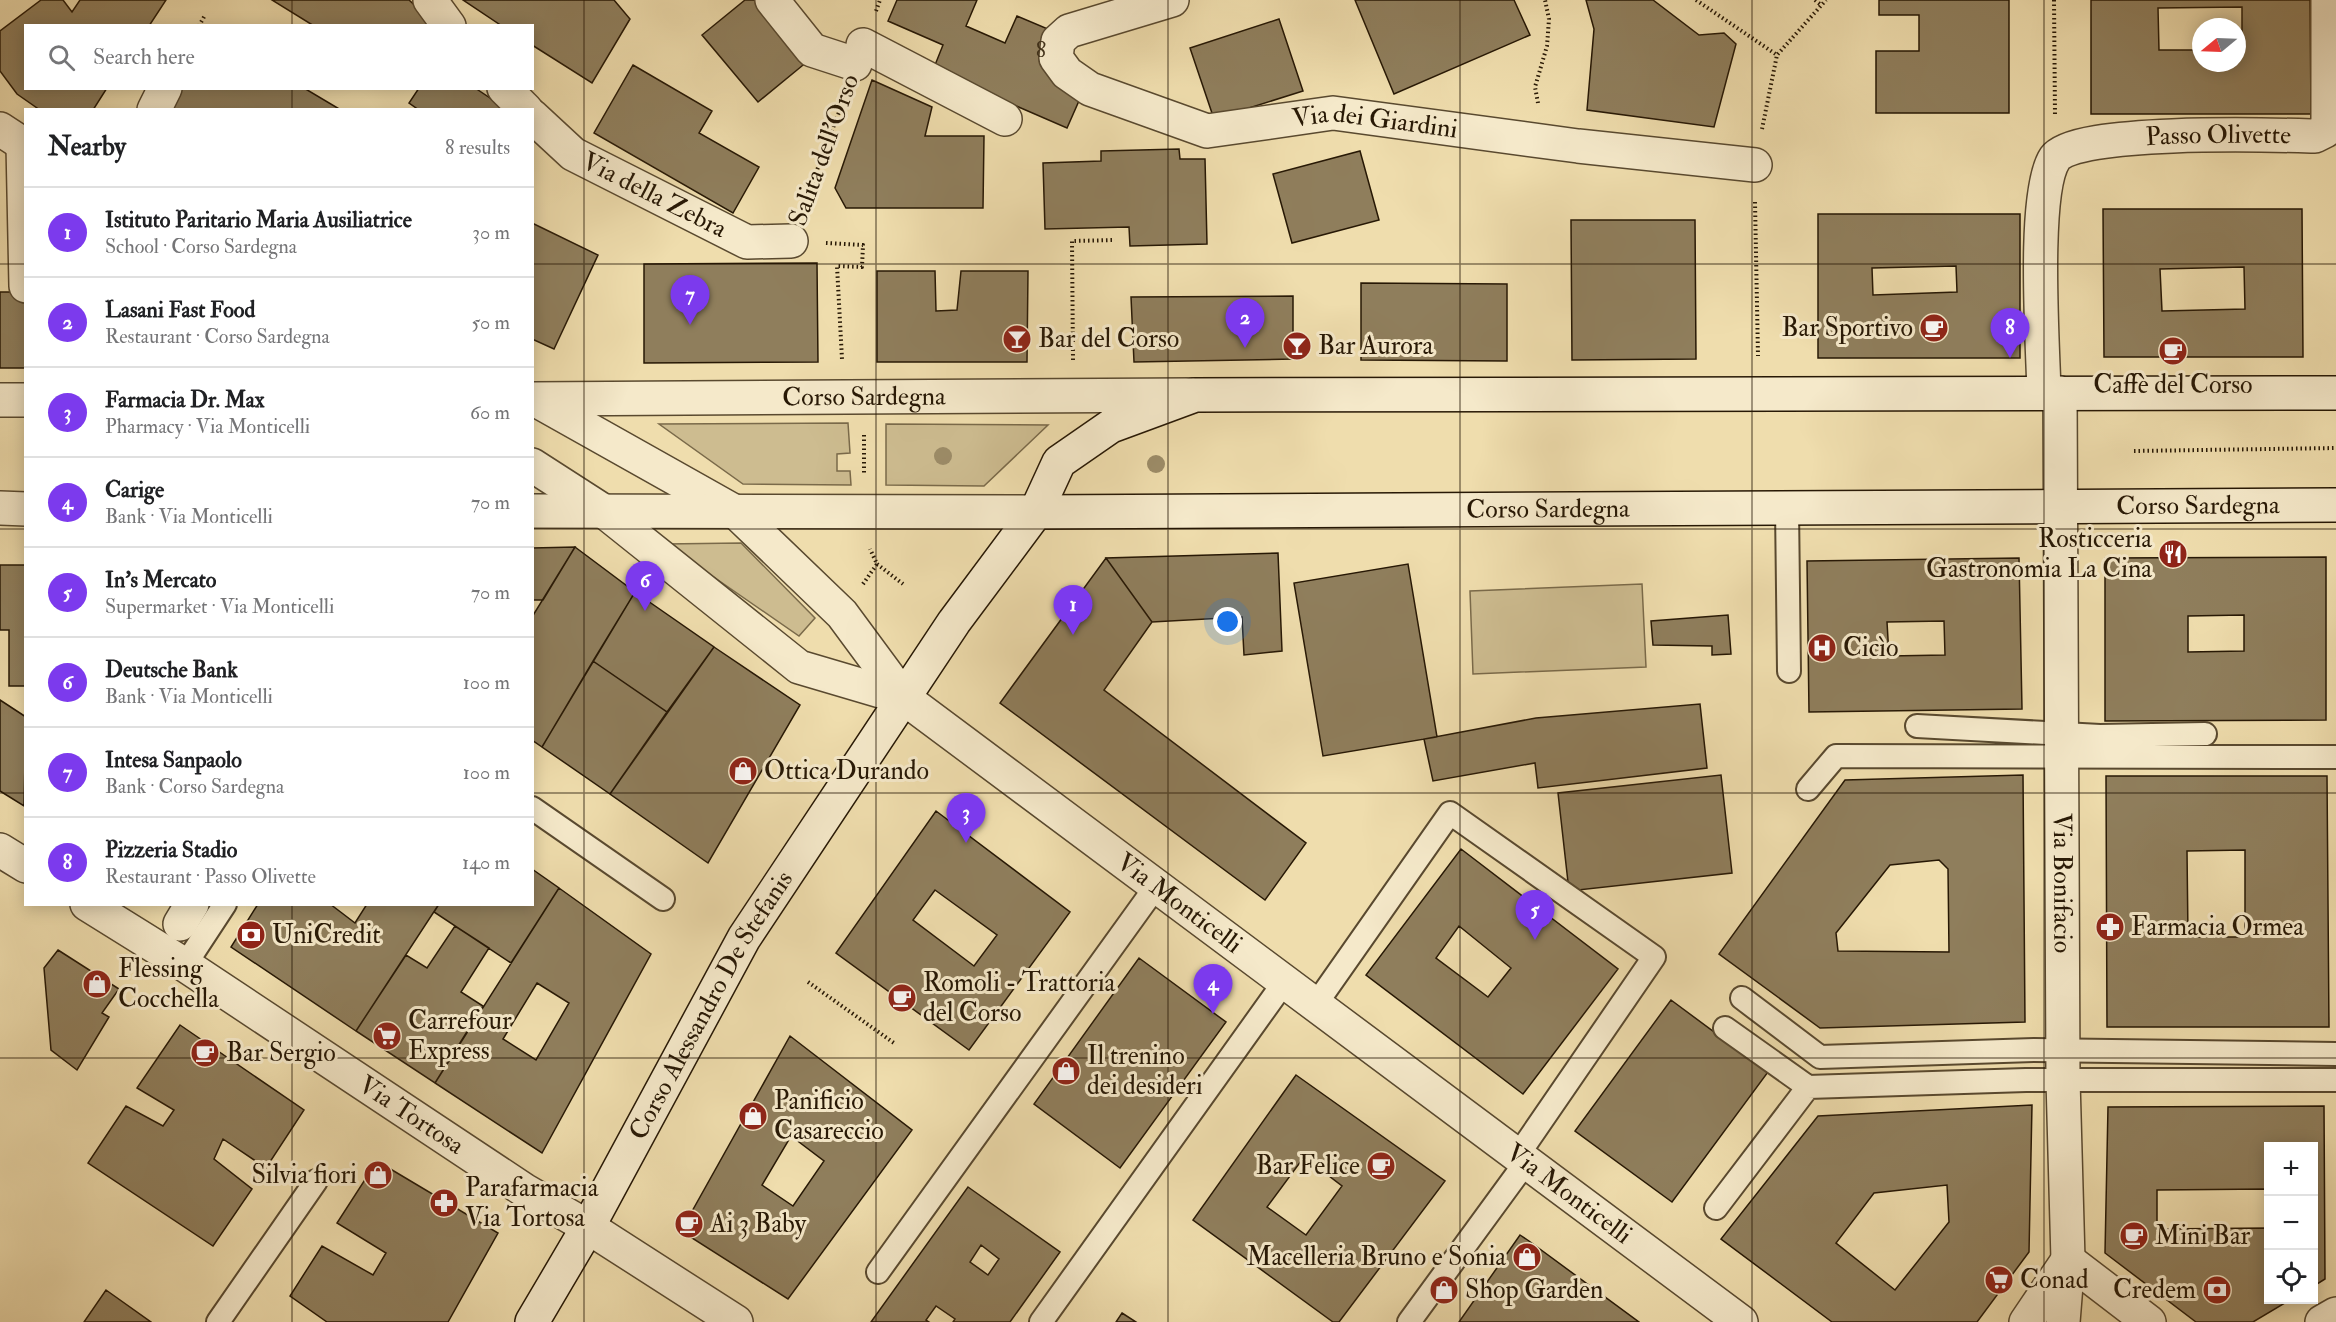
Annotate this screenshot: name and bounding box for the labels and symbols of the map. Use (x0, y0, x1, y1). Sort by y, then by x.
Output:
north arrow (2192, 18, 2246, 72)
house number: 8 (1036, 36, 1046, 64)
street label: Salita dell'Orso (782, 70, 866, 230)
street label: Via dei Giardini (1290, 97, 1460, 146)
street label: Passo Olivette (2145, 119, 2291, 153)
street label: Via della Zebra (577, 145, 732, 245)
pin: 7 (670, 276, 710, 325)
pin: 2 (1226, 298, 1264, 348)
pin: 8 (1990, 308, 2030, 358)
place label: Bar Sportivo (1782, 312, 1913, 345)
cafe icon: Bar Sportivo (1918, 312, 1950, 344)
bar icon: Bar del Corso (1001, 323, 1033, 355)
place label: Bar del Corso (1038, 323, 1179, 355)
bar icon: Bar Aurora (1281, 330, 1313, 362)
place label: Bar Aurora (1318, 330, 1434, 362)
cafe icon: Caffè del Corso (2157, 335, 2189, 367)
place label: Caffè del Corso (2093, 369, 2253, 401)
street label: Corso Sardegna (782, 380, 946, 413)
street label: Corso Sardegna (2116, 489, 2280, 522)
street label: Corso Sardegna (1466, 493, 1630, 526)
place label: Rosticceria Gastronomia La Cina (1926, 523, 2152, 585)
restaurant icon: Rosticceria Gastronomia La Cina (2157, 538, 2189, 570)
pin: 6 (626, 562, 664, 611)
pin: 1 (1054, 586, 1092, 635)
your location (1213, 607, 1242, 636)
hospital icon: Cicìo (1806, 632, 1838, 664)
place label: Cicìo (1843, 632, 1898, 664)
shop icon: Ottica Durando (727, 755, 759, 787)
place label: Ottica Durando (764, 755, 929, 787)
pin: 3 (946, 794, 986, 843)
street label: Via Bonifacio (2046, 813, 2078, 953)
street label: Via Monticelli (1110, 846, 1249, 961)
street label: Corso Alessandro De Stefanis (622, 865, 800, 1145)
pin: 5 (1516, 890, 1555, 940)
pharmacy icon: Farmacia Ormea (2094, 911, 2126, 943)
place label: Farmacia Ormea (2131, 911, 2304, 943)
bank icon: UniCredit (235, 919, 267, 951)
place label: UniCredit (272, 919, 381, 951)
place label: Flessing Cocchella (118, 953, 219, 1015)
pin: 4 (1194, 964, 1232, 1014)
place label: Romoli - Trattoria del Corso (923, 967, 1116, 1029)
shop icon: Flessing Cocchella (81, 968, 113, 1000)
cafe icon: Romoli - Trattoria del Corso (886, 982, 918, 1014)
place label: Carrefour Express (408, 1005, 512, 1068)
supermarket icon: Carrefour Express (371, 1020, 403, 1052)
cafe icon: Bar Sergio (189, 1037, 221, 1069)
place label: Bar Sergio (226, 1037, 336, 1069)
place label: Il trenino dei desideri (1087, 1040, 1203, 1102)
shop icon: Il trenino dei desideri (1050, 1055, 1082, 1087)
street label: Via Tortosa (352, 1069, 470, 1162)
place label: Panificio Casareccio (774, 1085, 884, 1147)
shop icon: Panificio Casareccio (737, 1100, 769, 1132)
street label: Via Monticelli (1500, 1136, 1638, 1251)
place label: Bar Felice (1256, 1150, 1360, 1182)
cafe icon: Bar Felice (1365, 1150, 1397, 1182)
place label: Silvia fiori (251, 1159, 357, 1191)
shop icon: Silvia fiori (362, 1159, 394, 1191)
place label: Parafarmacia Via Tortosa (465, 1172, 599, 1234)
pharmacy icon: Parafarmacia Via Tortosa (428, 1187, 460, 1219)
cafe icon: Ai 3 Baby (673, 1208, 705, 1240)
place label: Ai 3 Baby (709, 1208, 807, 1240)
cafe icon: Mini Bar (2118, 1220, 2150, 1252)
place label: Mini Bar (2155, 1220, 2251, 1252)
place label: Macelleria Bruno e Sonia (1246, 1241, 1506, 1273)
shop icon: Macelleria Bruno e Sonia (1511, 1241, 1543, 1273)
supermarket icon: Conad (1983, 1264, 2015, 1296)
place label: Conad (2020, 1264, 2089, 1296)
shop icon: Shop Garden (1428, 1274, 1460, 1306)
place label: Shop Garden (1465, 1274, 1603, 1307)
place label: Credem (2113, 1274, 2196, 1306)
bank icon: Credem (2201, 1274, 2233, 1306)

